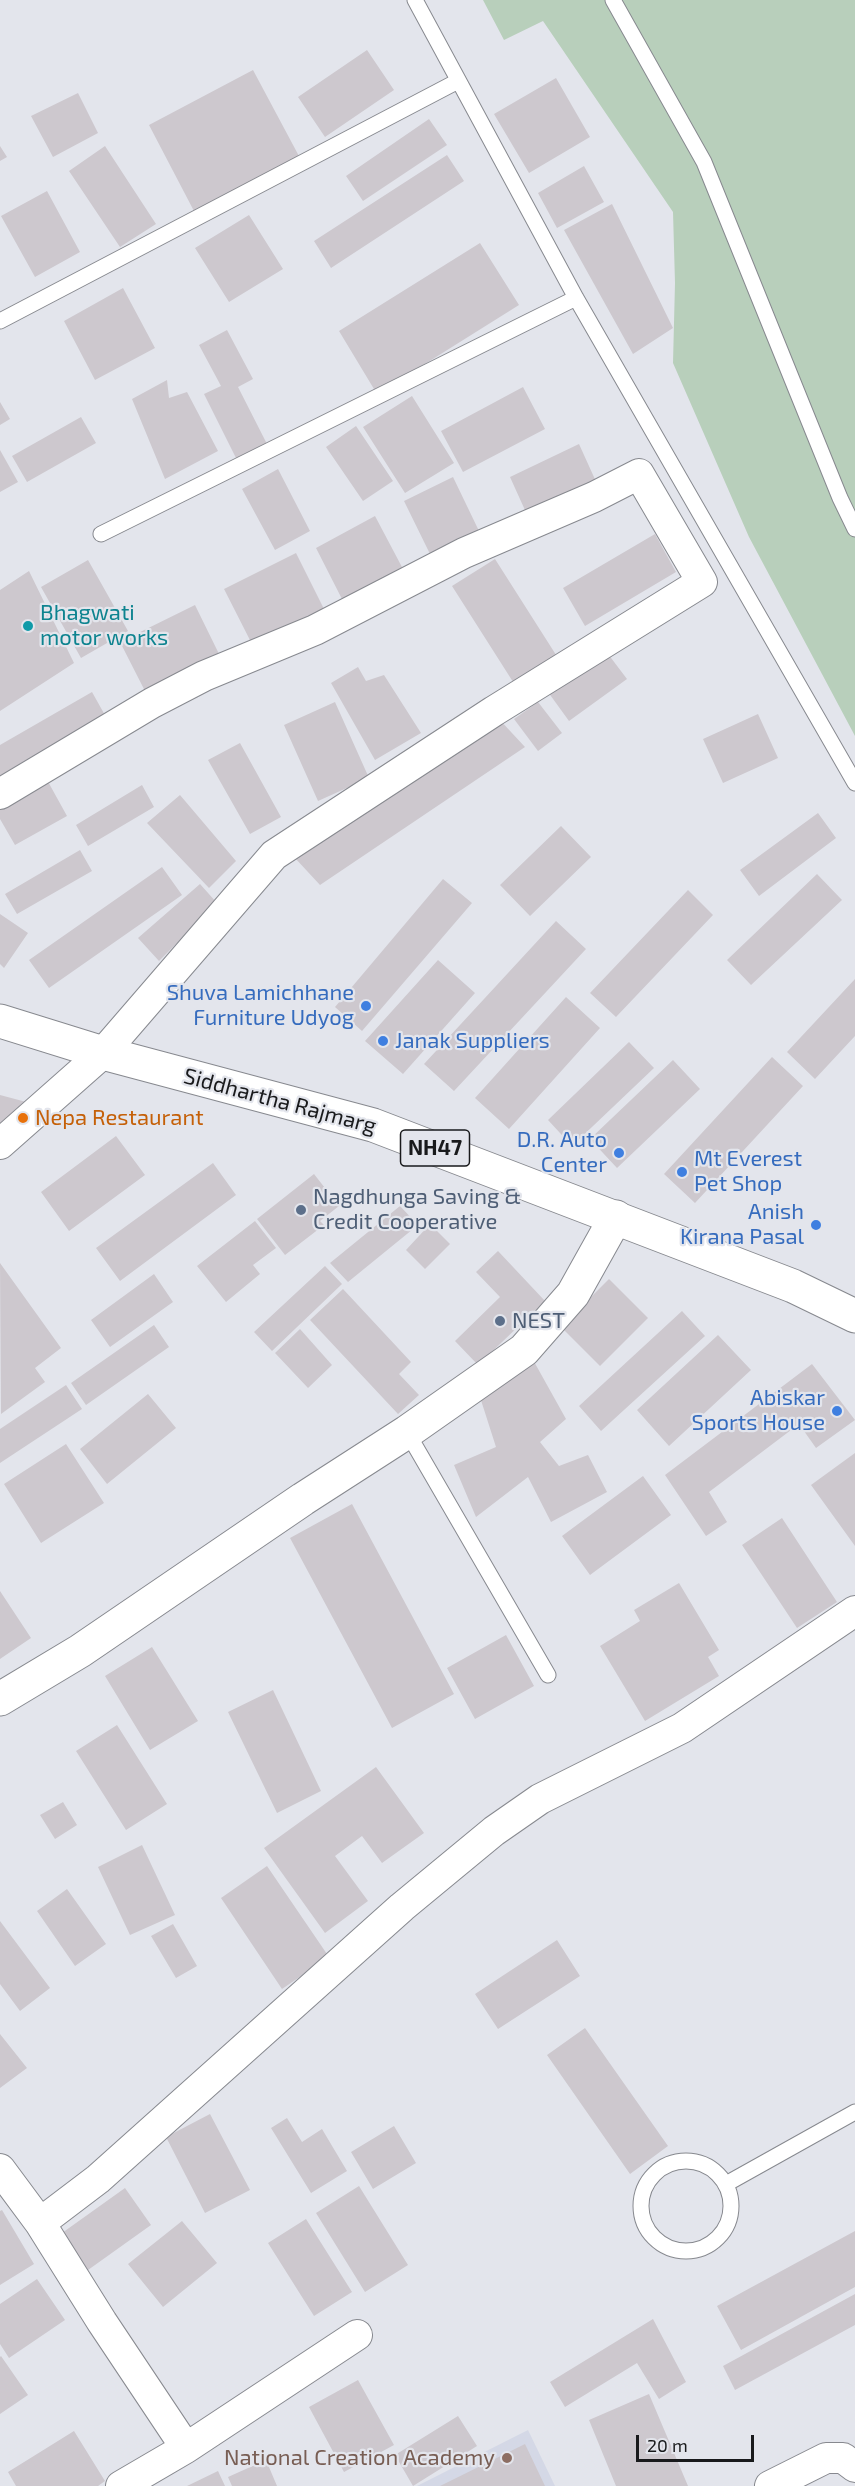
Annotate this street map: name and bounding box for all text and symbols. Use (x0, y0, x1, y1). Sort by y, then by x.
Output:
place label: Bhagwati motor works (40, 600, 168, 652)
marker: Bhagwati motor works (21, 619, 35, 633)
place label: Shuva Lamichhane Furniture Udyog (167, 980, 354, 1032)
marker: Shuva Lamichhane Furniture Udyog (359, 999, 373, 1013)
place label: Janak Suppliers (395, 1028, 550, 1054)
marker: Janak Suppliers (376, 1034, 390, 1048)
street label: Siddhartha Rajmarg (181, 1063, 379, 1139)
place label: Nepa Restaurant (35, 1105, 204, 1131)
marker: Nepa Restaurant (16, 1111, 30, 1125)
place label: D.R. Auto Center (517, 1127, 607, 1178)
road number: NH47 (400, 1130, 470, 1166)
marker: D.R. Auto Center (612, 1146, 626, 1160)
place label: Mt Everest Pet Shop (694, 1146, 802, 1198)
marker: Mt Everest Pet Shop (675, 1165, 689, 1179)
place label: Nagdhunga Saving & Credit Cooperative (313, 1184, 521, 1236)
place label: Anish Kirana Pasal (680, 1199, 804, 1250)
marker: Nagdhunga Saving & Credit Cooperative (294, 1203, 308, 1217)
marker: Anish Kirana Pasal (809, 1218, 823, 1232)
place label: NEST (512, 1308, 565, 1334)
marker: NEST (493, 1314, 507, 1328)
place label: Abiskar Sports House (691, 1385, 825, 1436)
marker: Abiskar Sports House (830, 1404, 844, 1418)
scale bar (639, 2423, 758, 2461)
text: 20 m (647, 2434, 688, 2456)
place label: National Creation Academy (224, 2445, 495, 2471)
marker: National Creation Academy (500, 2451, 514, 2465)

